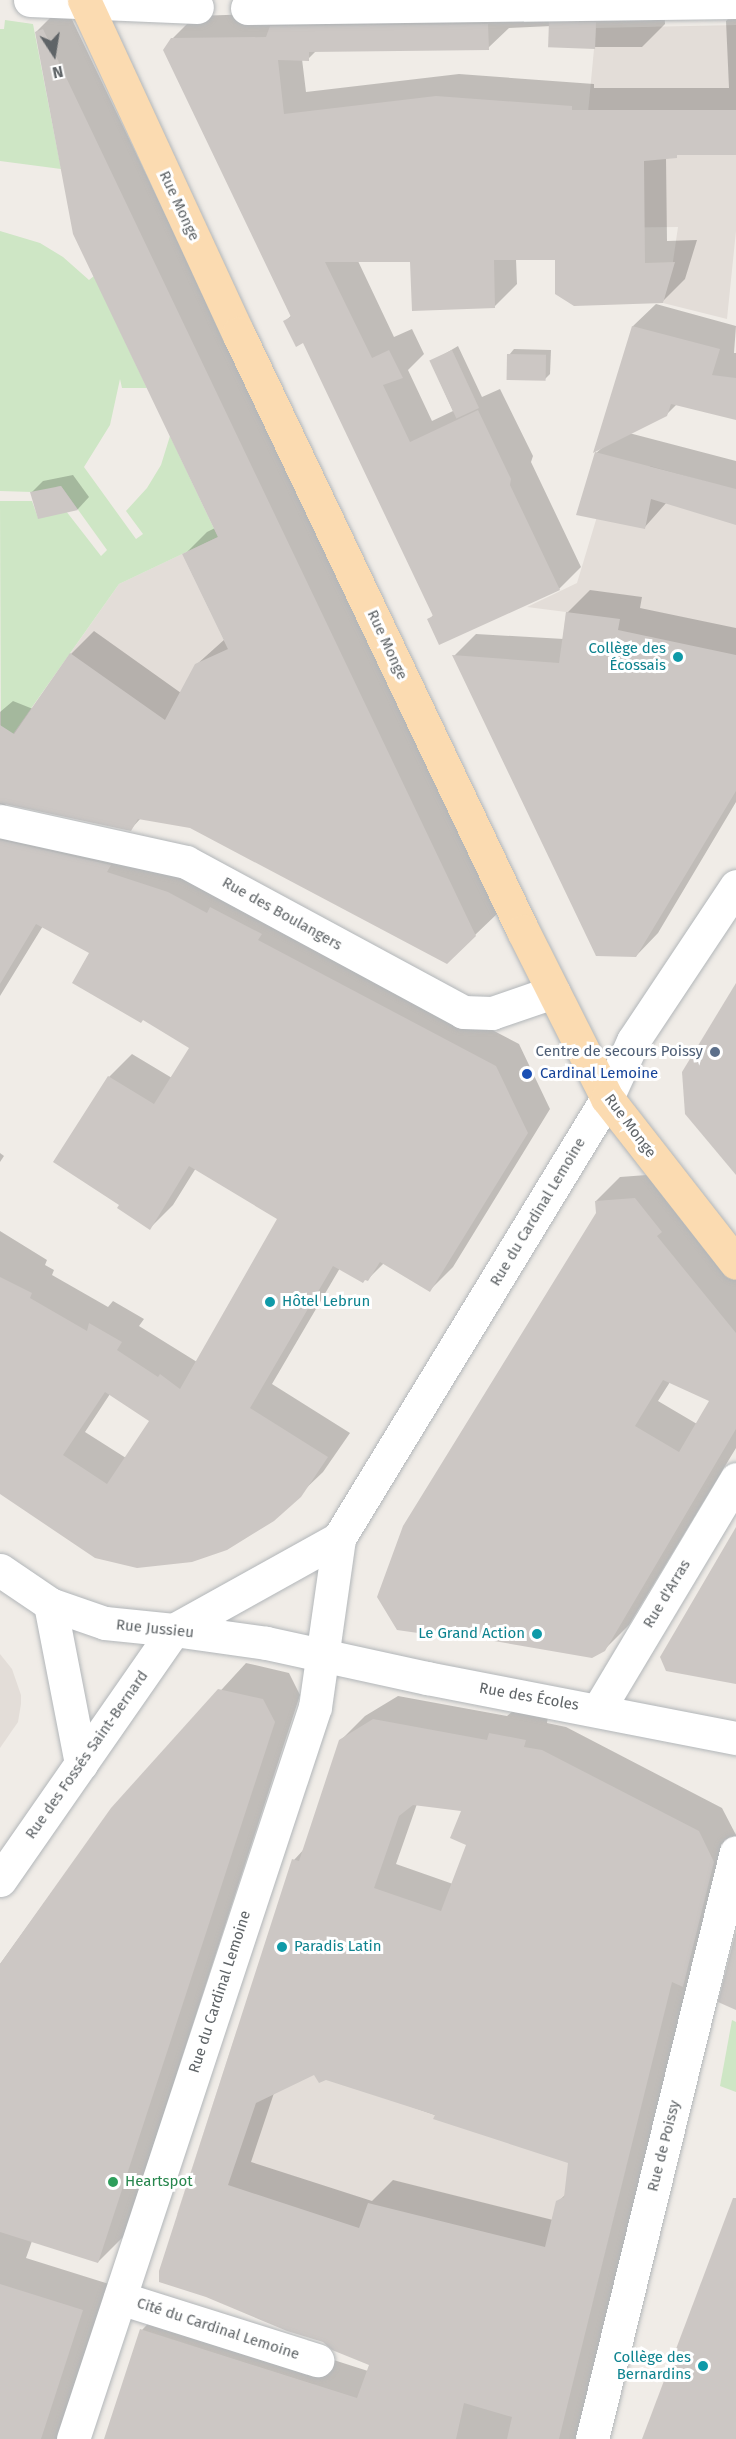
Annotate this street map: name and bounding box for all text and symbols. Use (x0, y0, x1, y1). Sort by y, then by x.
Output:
north arrow (24, 24, 84, 84)
text: N (51, 62, 65, 82)
street label: Rue Monge (155, 168, 203, 244)
street label: Rue Monge (363, 607, 411, 683)
place label: Collège des Écossais (588, 639, 666, 674)
marker: Collège des Écossais (671, 650, 685, 664)
street label: Rue des Boulangers (219, 874, 345, 954)
place label: Centre de secours Poissy (536, 1043, 703, 1061)
marker: Centre de secours Poissy (708, 1045, 722, 1059)
marker: Cardinal Lemoine (518, 1065, 536, 1083)
place label: Cardinal Lemoine (540, 1065, 658, 1083)
street label: Rue Monge (600, 1091, 660, 1161)
street label: Rue du Cardinal Lemoine (487, 1135, 589, 1289)
place label: Hôtel Lebrun (282, 1293, 370, 1311)
marker: Hôtel Lebrun (263, 1295, 277, 1309)
street label: Rue d'Arras (640, 1557, 694, 1631)
street label: Rue Jussieu (115, 1616, 195, 1642)
place label: Le Grand Action (418, 1625, 525, 1643)
marker: Le Grand Action (530, 1627, 544, 1641)
street label: Rue des Fossés Saint-Bernard (22, 1667, 152, 1843)
street label: Rue des Écoles (478, 1679, 580, 1715)
street label: Rue du Cardinal Lemoine (185, 1908, 255, 2076)
place label: Paradis Latin (294, 1938, 382, 1956)
marker: Paradis Latin (275, 1940, 289, 1954)
street label: Rue de Poissy (644, 2099, 684, 2193)
place label: Heartspot (125, 2173, 193, 2191)
marker: Heartspot (106, 2175, 120, 2189)
street label: Cité du Cardinal Lemoine (134, 2294, 302, 2364)
place label: Collège des Bernardins (613, 2348, 691, 2383)
marker: Collège des Bernardins (696, 2359, 710, 2373)

